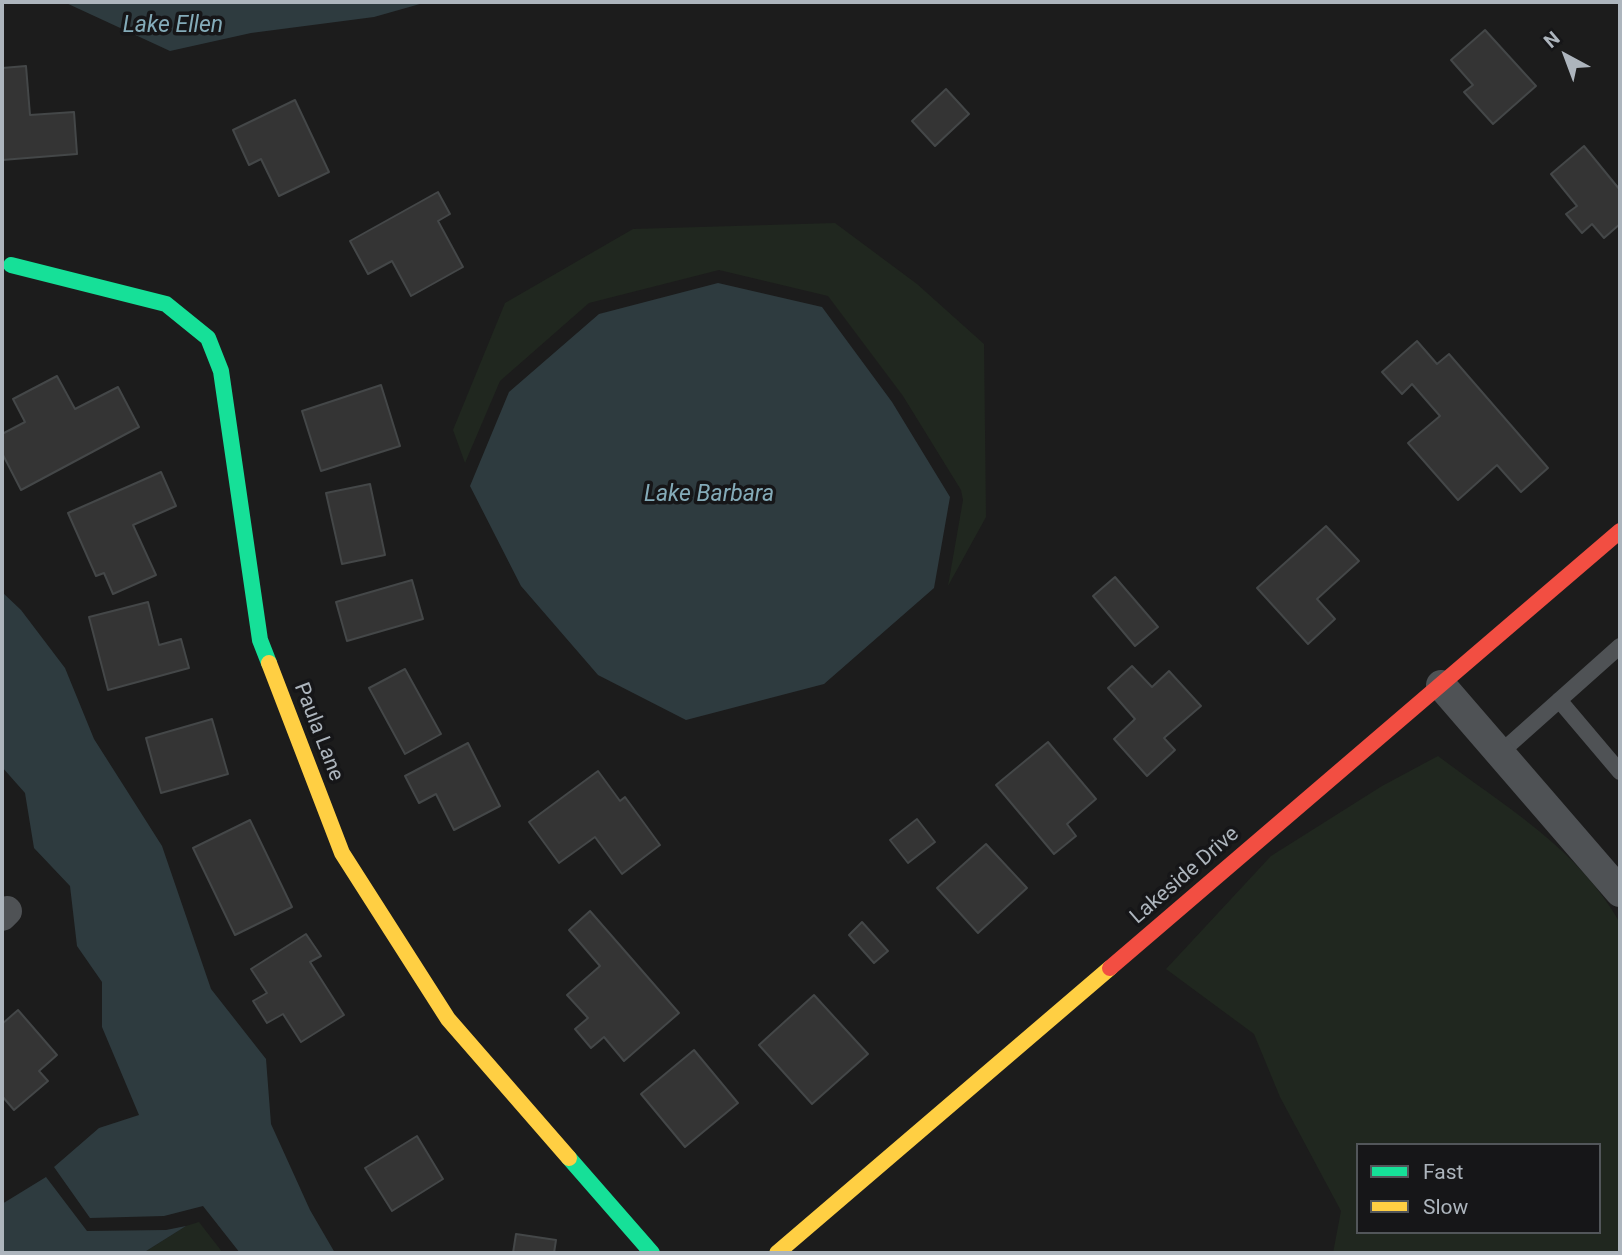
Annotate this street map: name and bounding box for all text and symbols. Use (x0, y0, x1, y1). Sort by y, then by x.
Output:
water label: Lake Ellen (123, 12, 223, 40)
north arrow (1531, 21, 1601, 91)
text: N (1539, 27, 1564, 53)
water label: Lake Barbara (644, 481, 774, 509)
street label: Paula Lane (288, 679, 348, 785)
street label: Lakeside Drive (1126, 822, 1244, 930)
legend (1356, 1143, 1601, 1234)
text: Fast (1423, 1160, 1463, 1184)
text: Slow (1423, 1195, 1468, 1219)

